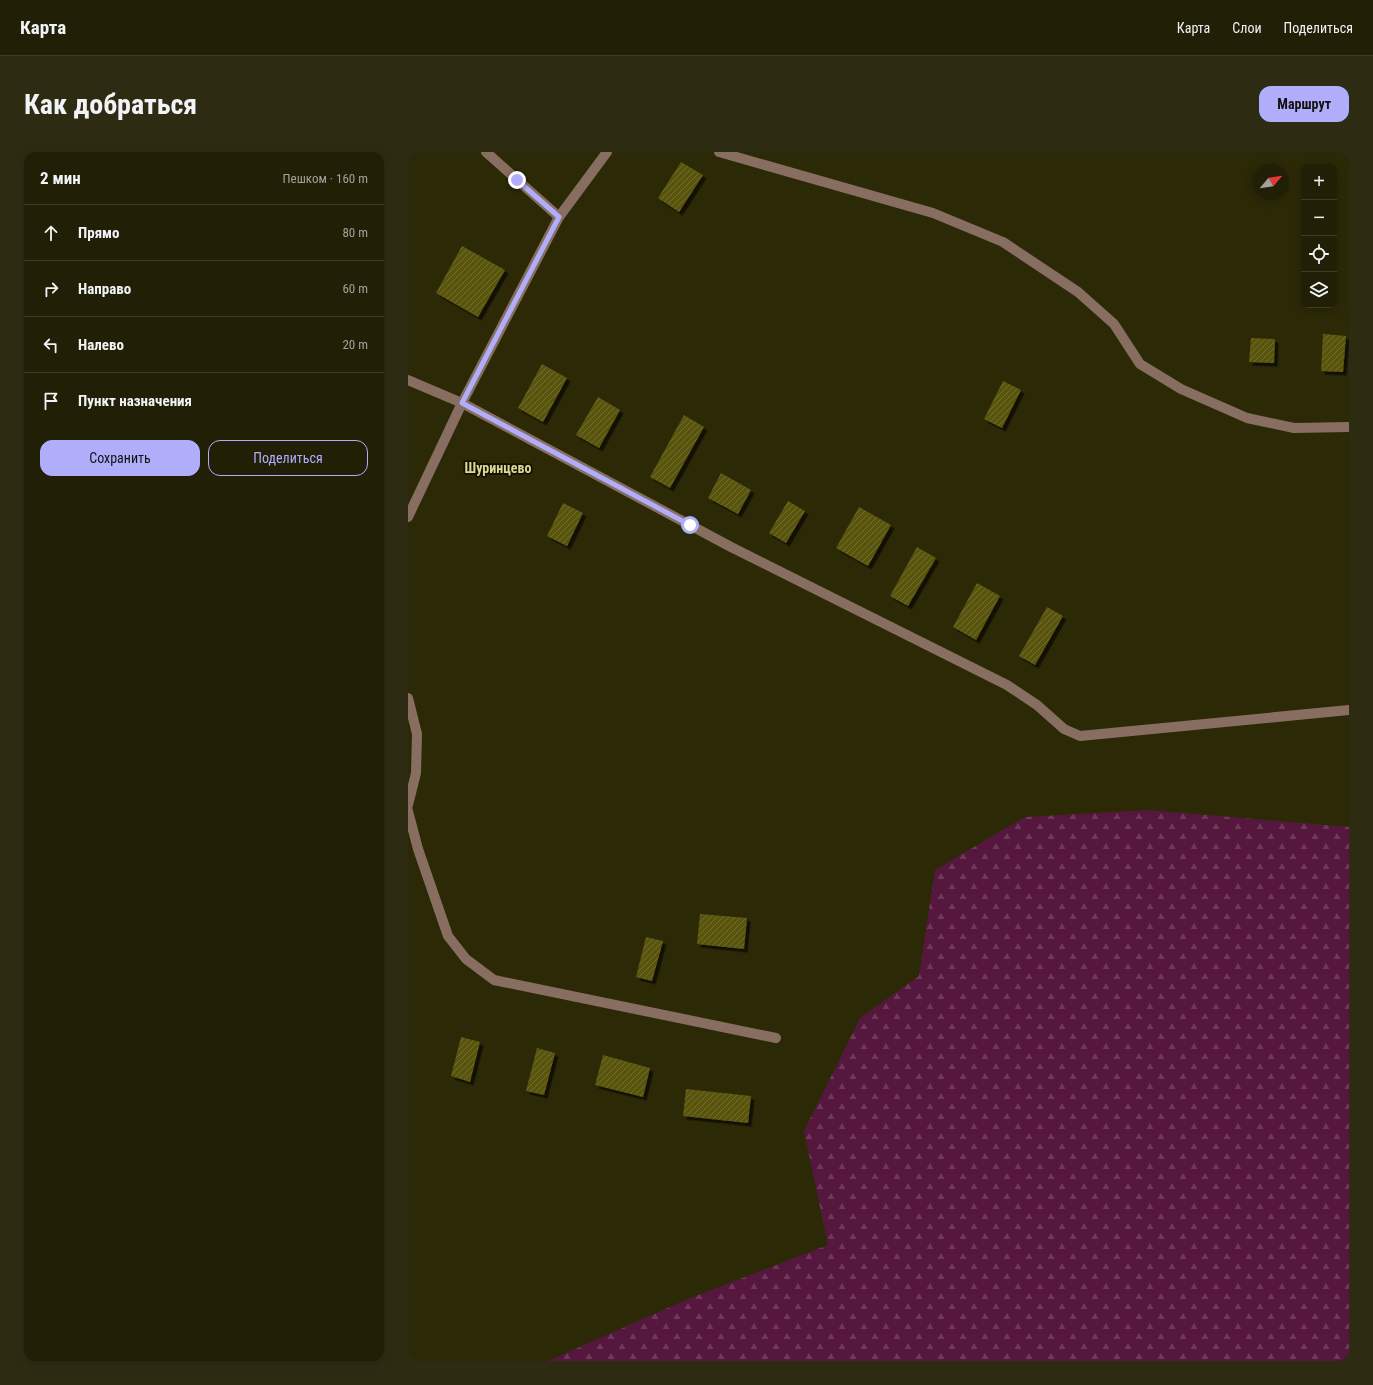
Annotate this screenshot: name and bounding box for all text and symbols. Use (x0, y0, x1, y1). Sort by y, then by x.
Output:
text: Карта (20, 16, 66, 39)
text: Карта (1177, 20, 1210, 36)
text: Слои (1232, 20, 1262, 36)
text: Поделиться (1284, 20, 1353, 36)
button: Маршрут (1259, 86, 1349, 122)
text: Как добраться (24, 88, 197, 121)
north arrow (1253, 164, 1289, 200)
map controls (1301, 164, 1337, 308)
button: + (1301, 164, 1337, 200)
text: 2 мин (40, 168, 81, 188)
text: Пешком · 160 m (282, 171, 368, 186)
route end (508, 171, 526, 189)
button: − (1301, 200, 1337, 236)
icon: ahead (40, 222, 62, 244)
text: Прямо (78, 224, 119, 242)
text: 80 m (342, 225, 368, 240)
button: locate (1301, 236, 1337, 272)
button: layers (1301, 272, 1337, 308)
icon: right (40, 278, 62, 300)
text: Направо (78, 280, 131, 298)
text: 60 m (342, 281, 368, 296)
icon: left (40, 334, 62, 356)
text: Налево (78, 336, 124, 354)
text: 20 m (342, 337, 368, 352)
icon: arrive (40, 390, 62, 412)
text: Пункт назначения (78, 392, 192, 410)
button: Сохранить (40, 440, 200, 476)
button: Поделиться (208, 440, 368, 476)
district label: Шуринцево (464, 460, 532, 476)
route start (681, 516, 699, 534)

